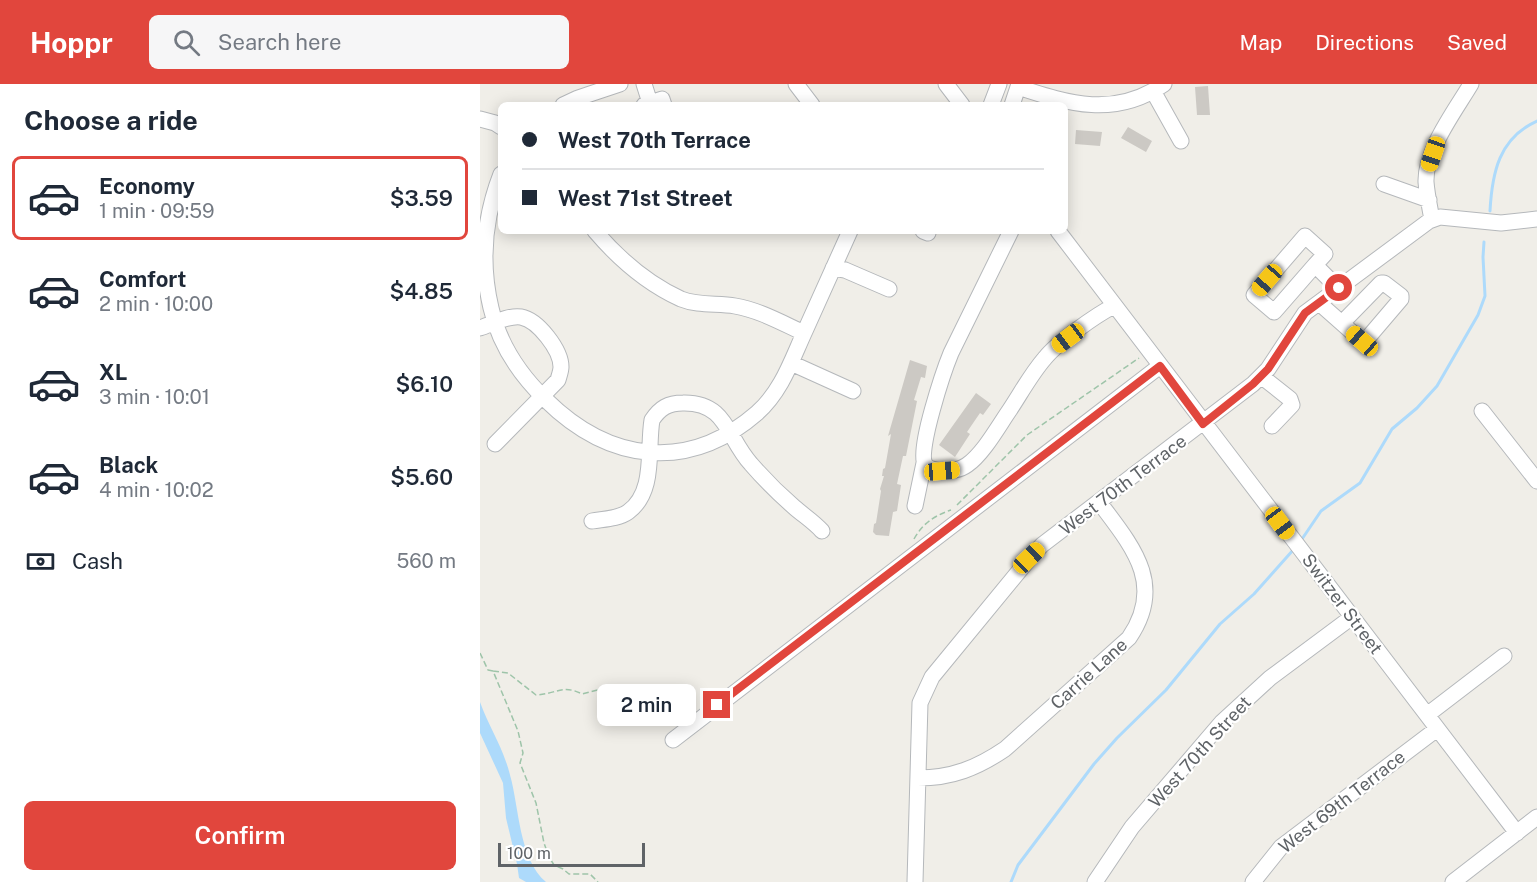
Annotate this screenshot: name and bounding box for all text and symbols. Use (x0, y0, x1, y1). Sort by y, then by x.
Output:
search box (149, 15, 569, 69)
text: Hoppr (30, 26, 113, 59)
icon: search (170, 26, 203, 59)
text: Search here (218, 29, 341, 55)
text: Map (1240, 30, 1282, 55)
text: Directions (1315, 30, 1414, 55)
text: Saved (1447, 30, 1507, 55)
text: Choose a ride (24, 104, 198, 136)
text: West 70th Terrace (558, 127, 751, 153)
car (1419, 134, 1447, 174)
icon: car (27, 171, 81, 225)
text: Economy (99, 173, 195, 199)
text: $3.59 (390, 185, 453, 211)
text: West 71st Street (558, 185, 733, 211)
text: 1 min · 09:59 (99, 199, 215, 223)
car (1248, 261, 1286, 299)
icon: car (27, 264, 81, 318)
text: Comfort (99, 266, 186, 292)
route start (1325, 274, 1352, 301)
text: $4.85 (390, 278, 453, 304)
text: 2 min · 10:00 (99, 292, 213, 316)
car (1048, 320, 1088, 356)
car (1343, 322, 1381, 360)
icon: car (27, 357, 81, 411)
text: XL (99, 359, 127, 385)
text: $6.10 (396, 371, 453, 397)
text: 3 min · 10:01 (99, 385, 210, 409)
street label: West 70th Terrace (1055, 430, 1190, 539)
icon: car (27, 450, 81, 504)
text: Black (99, 452, 158, 478)
car (923, 460, 961, 482)
text: $5.60 (390, 464, 453, 490)
text: 4 min · 10:02 (99, 478, 214, 502)
car (1262, 503, 1298, 543)
car (1010, 539, 1048, 577)
icon: cash (24, 545, 57, 578)
text: Cash (72, 548, 123, 574)
text: 560 m (396, 549, 456, 573)
street label: Switzer Street (1298, 549, 1387, 658)
street label: Carrie Lane (1046, 634, 1131, 714)
callout: 2 min (597, 684, 696, 726)
route end (703, 691, 730, 718)
street label: West 70th Street (1144, 692, 1255, 812)
text: 2 min (621, 693, 672, 717)
street label: West 69th Terrace (1275, 746, 1409, 857)
button: Confirm (24, 801, 456, 870)
scale bar (498, 840, 645, 868)
text: 100 m (507, 844, 551, 863)

